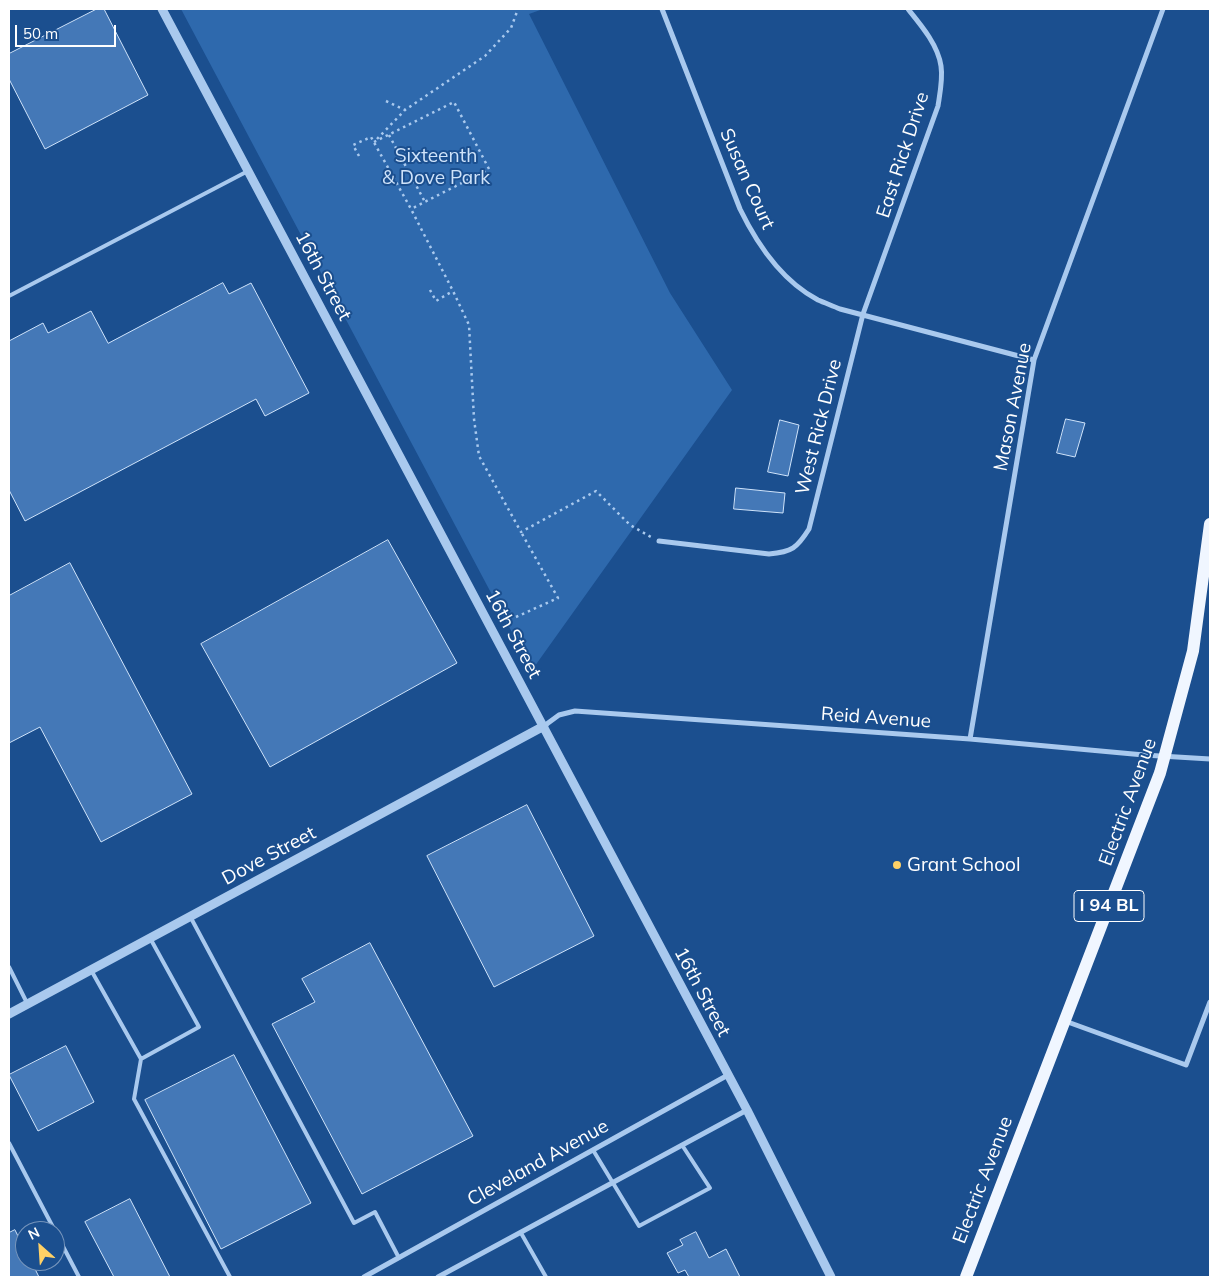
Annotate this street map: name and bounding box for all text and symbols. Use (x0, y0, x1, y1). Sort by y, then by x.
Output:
scale bar (18, 15, 119, 47)
text: 50 m (23, 24, 58, 43)
street label: East Rick Drive (872, 89, 934, 221)
street label: Susan Court (715, 125, 779, 233)
park label: Sixteenth & Dove Park (382, 145, 490, 189)
street label: 16th Street (290, 227, 356, 325)
street label: Mason Avenue (989, 341, 1037, 473)
street label: West Rick Drive (791, 357, 847, 497)
street label: 16th Street (480, 585, 546, 683)
street label: Reid Avenue (820, 703, 932, 733)
street label: Electric Avenue (1094, 735, 1162, 869)
street label: Dove Street (218, 822, 320, 890)
place label: Grant School (907, 854, 1020, 876)
marker: Grant School (891, 859, 903, 871)
road number: I 94 BL (1074, 890, 1144, 921)
street label: 16th Street (669, 943, 735, 1041)
street label: Electric Avenue (948, 1113, 1018, 1247)
street label: Cleveland Avenue (464, 1115, 612, 1211)
north arrow (15, 1221, 65, 1271)
text: N (25, 1223, 43, 1244)

